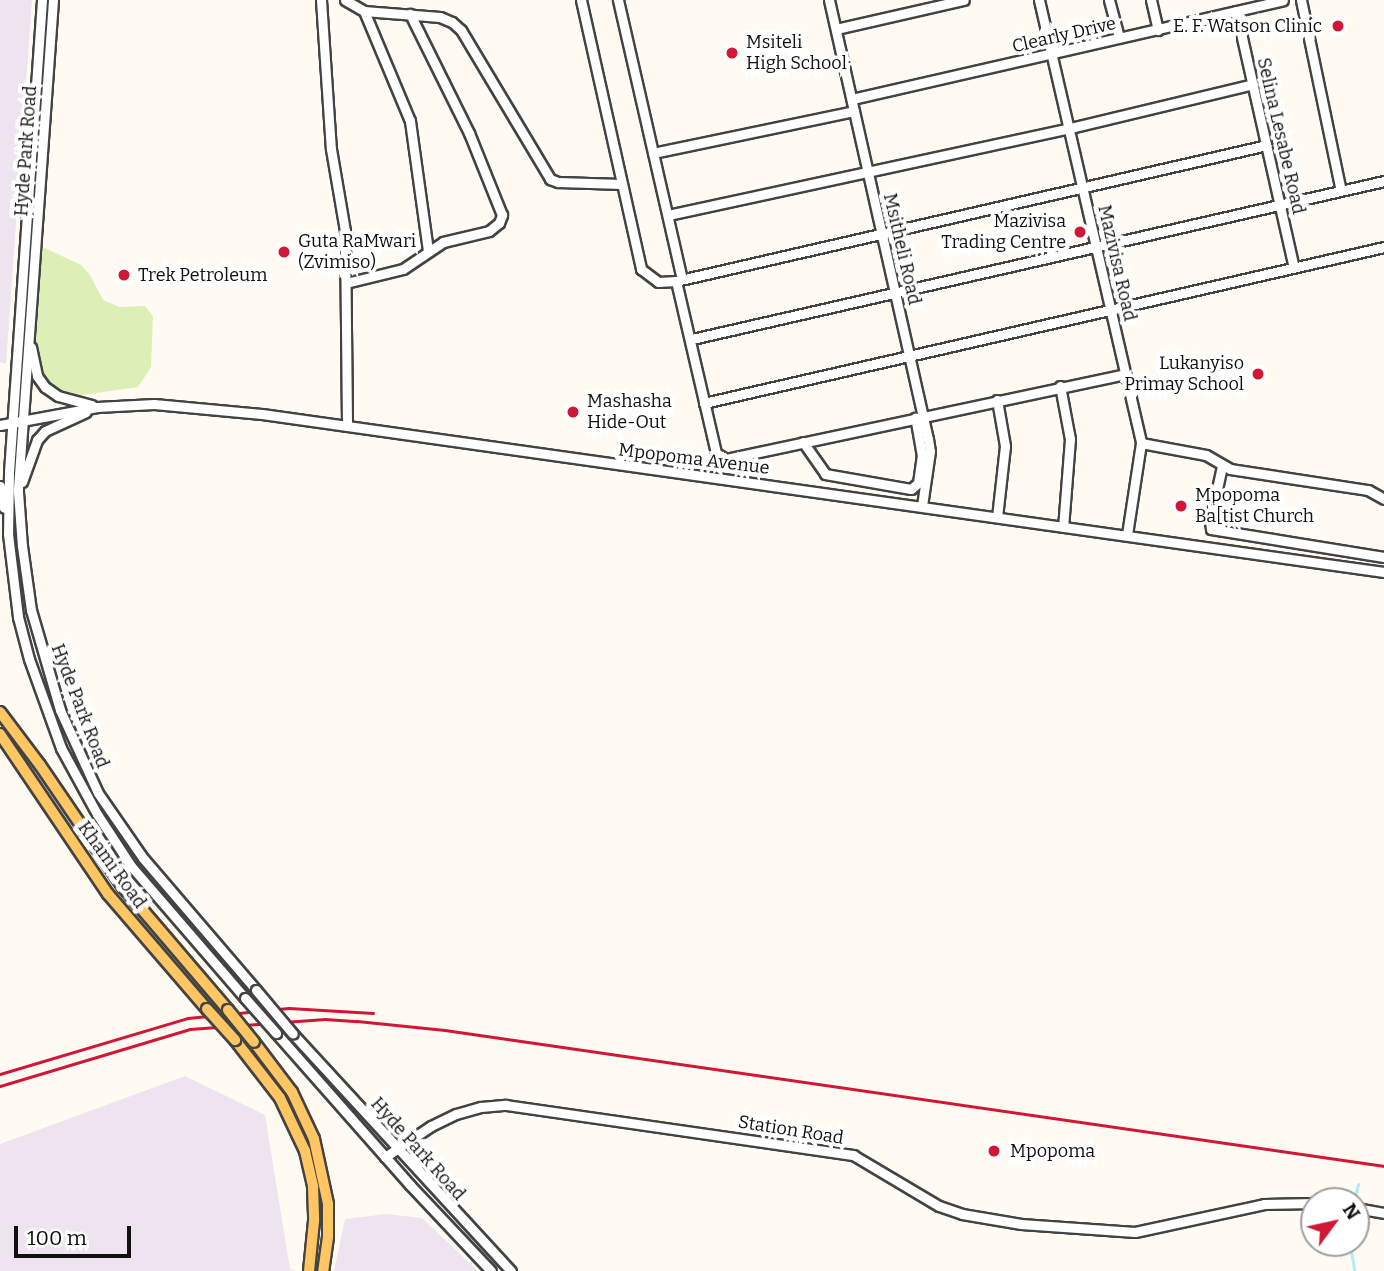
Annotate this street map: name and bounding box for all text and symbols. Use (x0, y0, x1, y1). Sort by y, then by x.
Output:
street label: Clearly Drive (1010, 13, 1118, 57)
place label: E. F. Watson Clinic (1173, 15, 1322, 37)
marker: E. F. Watson Clinic (1328, 16, 1348, 36)
place label: Msiteli High School (746, 32, 847, 74)
marker: Msiteli High School (724, 45, 740, 61)
street label: Selina Lesabe Road (1252, 56, 1310, 216)
street label: Hyde Park Road (11, 85, 41, 217)
street label: Msitheli Road (879, 191, 925, 307)
street label: Mazivisa Road (1093, 203, 1141, 323)
place label: Mazivisa Trading Centre (941, 211, 1066, 254)
marker: Mazivisa Trading Centre (1072, 224, 1088, 240)
place label: Guta RaMwari (Zvimiso) (298, 231, 416, 274)
marker: Guta RaMwari (Zvimiso) (276, 244, 292, 260)
place label: Trek Petroleum (138, 264, 267, 286)
marker: Trek Petroleum (116, 267, 132, 283)
place label: Lukanyiso Primay School (1124, 353, 1244, 396)
marker: Lukanyiso Primay School (1250, 366, 1266, 382)
place label: Mashasha Hide-Out (587, 391, 672, 434)
marker: Mashasha Hide-Out (565, 404, 581, 420)
street label: Mpopoma Avenue (617, 439, 771, 479)
place label: Mpopoma Ba[tist Church (1195, 485, 1314, 528)
marker: Mpopoma Ba[tist Church (1173, 498, 1189, 514)
street label: Hyde Park Road (46, 641, 114, 771)
street label: Khami Road (73, 817, 151, 913)
street label: Hyde Park Road (366, 1093, 470, 1205)
street label: Station Road (737, 1111, 845, 1149)
place label: Mpopoma (1010, 1140, 1095, 1162)
marker: Mpopoma (984, 1141, 1004, 1161)
north arrow (1300, 1187, 1370, 1257)
text: N (1338, 1199, 1365, 1224)
scale bar (18, 1212, 135, 1256)
text: 100 m (27, 1225, 87, 1251)

